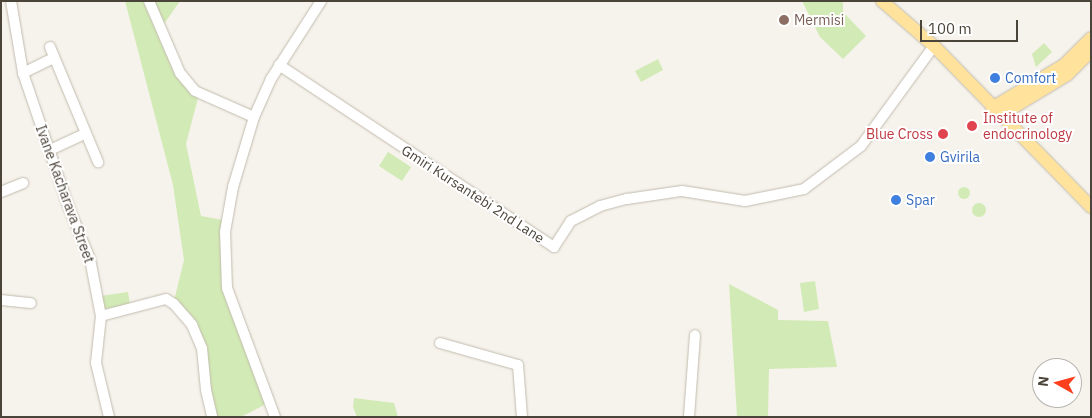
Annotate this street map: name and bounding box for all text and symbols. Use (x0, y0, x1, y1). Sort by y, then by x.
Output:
scale bar (922, 10, 1020, 42)
place label: Mermisi (794, 12, 844, 28)
marker: Mermisi (778, 14, 790, 26)
text: 100 m (928, 19, 972, 38)
place label: Comfort (1005, 70, 1056, 86)
marker: Comfort (989, 72, 1001, 84)
place label: Institute of endocrinology (983, 110, 1072, 142)
marker: Institute of endocrinology (965, 119, 979, 133)
street label: Ivane Kacharava Street (32, 123, 98, 265)
place label: Blue Cross (866, 126, 933, 142)
marker: Blue Cross (937, 128, 949, 140)
street label: Gmiri Kursantebi 2nd Lane (398, 142, 548, 246)
place label: Gvirila (940, 149, 980, 165)
marker: Gvirila (924, 151, 936, 163)
place label: Spar (906, 192, 935, 208)
marker: Spar (890, 194, 902, 206)
north arrow (1032, 358, 1082, 408)
text: N (1034, 375, 1053, 387)

